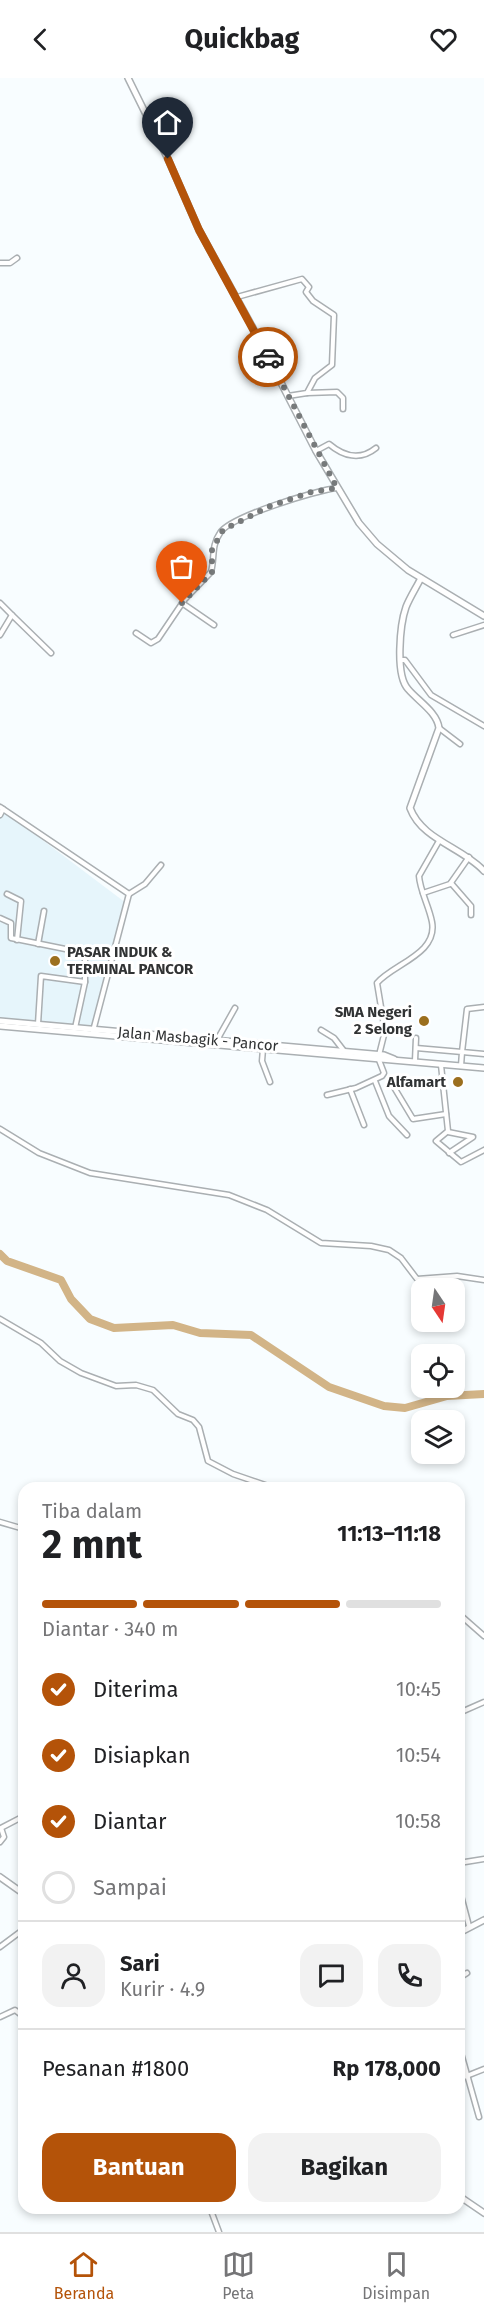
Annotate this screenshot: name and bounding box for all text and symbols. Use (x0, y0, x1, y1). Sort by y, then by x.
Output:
icon: back (24, 23, 57, 56)
text: Quickbag (185, 23, 299, 55)
icon: heart (427, 23, 460, 56)
pin (142, 97, 193, 159)
icon: home (151, 106, 184, 139)
courier (238, 327, 298, 387)
icon: car (252, 341, 285, 374)
pin (156, 541, 207, 603)
icon: bag (165, 550, 198, 583)
place label: PASAR INDUK & TERMINAL PANCOR (67, 943, 194, 978)
marker: PASAR INDUK & TERMINAL PANCOR (48, 954, 62, 968)
place label: SMA Negeri 2 Selong (335, 1003, 413, 1038)
marker: SMA Negeri 2 Selong (417, 1014, 431, 1028)
street label: Jalan Masbagik - Pancor (117, 1023, 279, 1055)
place label: Alfamart (386, 1073, 446, 1091)
marker: Alfamart (451, 1075, 465, 1089)
north arrow (411, 1278, 465, 1332)
map controls (411, 1278, 465, 1464)
button: locate (411, 1344, 465, 1398)
button: layers (411, 1410, 465, 1464)
text: Tiba dalam (42, 1499, 142, 1523)
text: 11:13–11:18 (337, 1520, 441, 1547)
text: 2 mnt (42, 1522, 142, 1568)
text: Diantar · 340 m (42, 1617, 178, 1641)
icon: check (42, 1673, 75, 1706)
text: Diterima (93, 1676, 179, 1703)
text: 10:45 (396, 1677, 441, 1701)
icon: check (42, 1739, 75, 1772)
text: Disiapkan (93, 1742, 191, 1769)
text: 10:54 (396, 1743, 441, 1767)
icon: check (42, 1805, 75, 1838)
text: Diantar (93, 1808, 166, 1835)
text: 10:58 (395, 1809, 441, 1833)
text: Sampai (93, 1874, 167, 1901)
button: person (42, 1944, 105, 2007)
button: chat (300, 1944, 363, 2007)
button: phone (378, 1944, 441, 2007)
text: Sari (120, 1950, 160, 1977)
text: Kurir · 4.9 (120, 1977, 205, 2001)
text: Pesanan #1800 (42, 2055, 189, 2082)
text: Rp 178,000 (333, 2055, 441, 2082)
button: Bantuan (42, 2133, 236, 2202)
button: Bagikan (248, 2133, 441, 2202)
tab: Beranda (54, 2248, 114, 2303)
tab: Peta (222, 2248, 255, 2303)
tab: Disimpan (362, 2248, 430, 2303)

